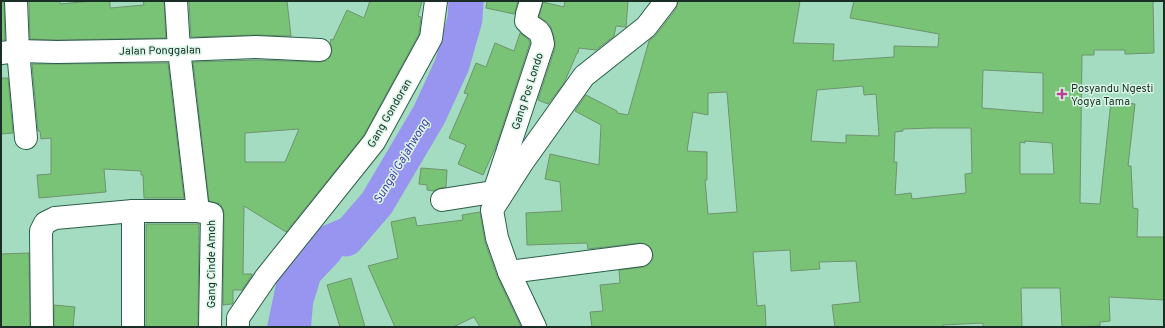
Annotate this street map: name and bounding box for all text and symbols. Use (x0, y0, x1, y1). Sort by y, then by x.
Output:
street label: Jalan Ponggalan (119, 43, 201, 59)
street label: Gang Pos Londo (509, 51, 547, 132)
street label: Gang Gondoran (365, 77, 415, 150)
place label: Posyandu Ngesti Yogya Tama (1071, 82, 1153, 109)
marker: Posyandu Ngesti Yogya Tama (1056, 88, 1068, 100)
water label: Sungai Gajahwong (370, 116, 434, 207)
street label: Gang Cinde Amoh (205, 220, 219, 308)

